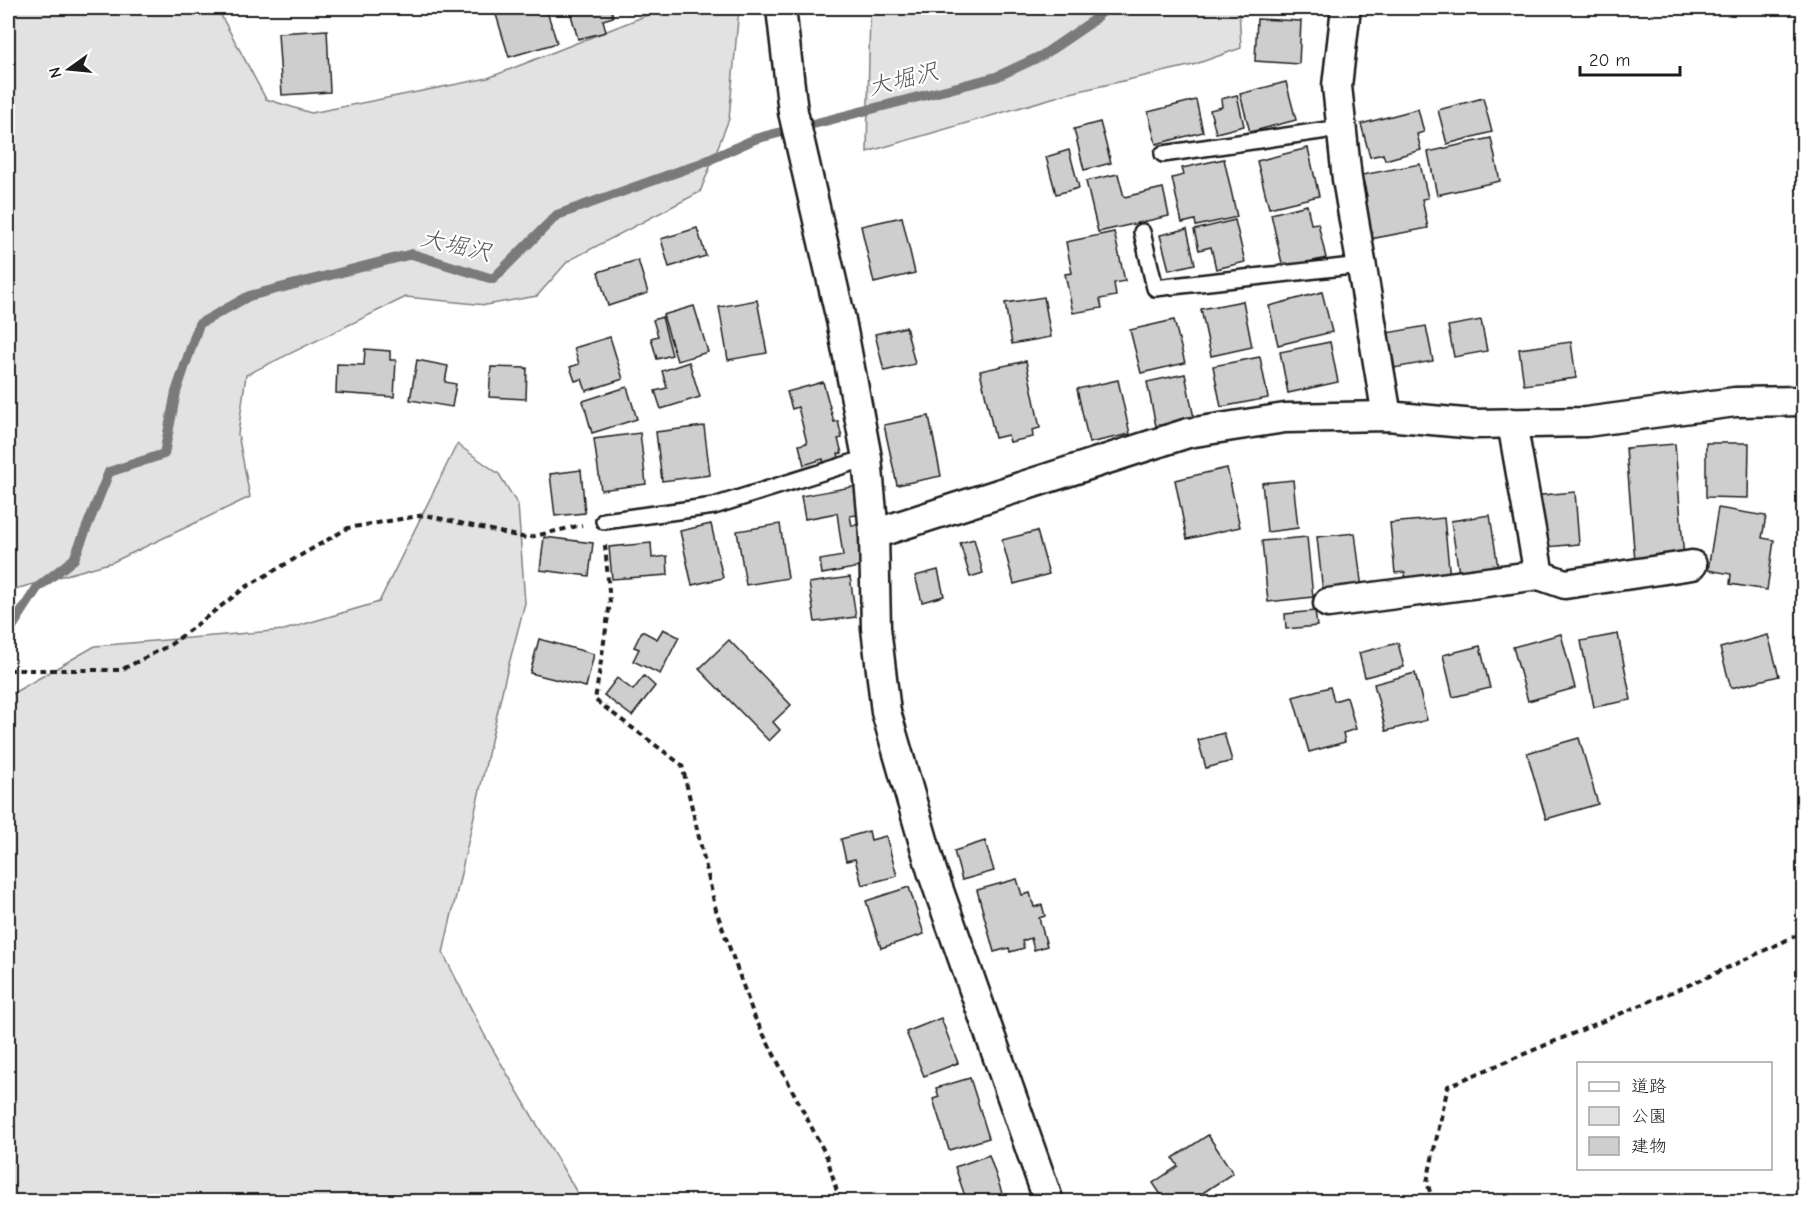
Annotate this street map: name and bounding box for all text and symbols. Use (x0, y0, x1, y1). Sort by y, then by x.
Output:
north arrow (39, 39, 99, 99)
scale bar (1580, 39, 1680, 77)
text: 20 m (1589, 50, 1630, 71)
water label: 大堀沢 (865, 56, 942, 101)
text: N (45, 65, 66, 80)
water label: 大堀沢 (418, 223, 495, 267)
legend (1577, 1062, 1772, 1170)
text: 道路 (1631, 1076, 1667, 1097)
text: 公園 (1631, 1106, 1667, 1127)
text: 建物 (1631, 1136, 1667, 1157)

